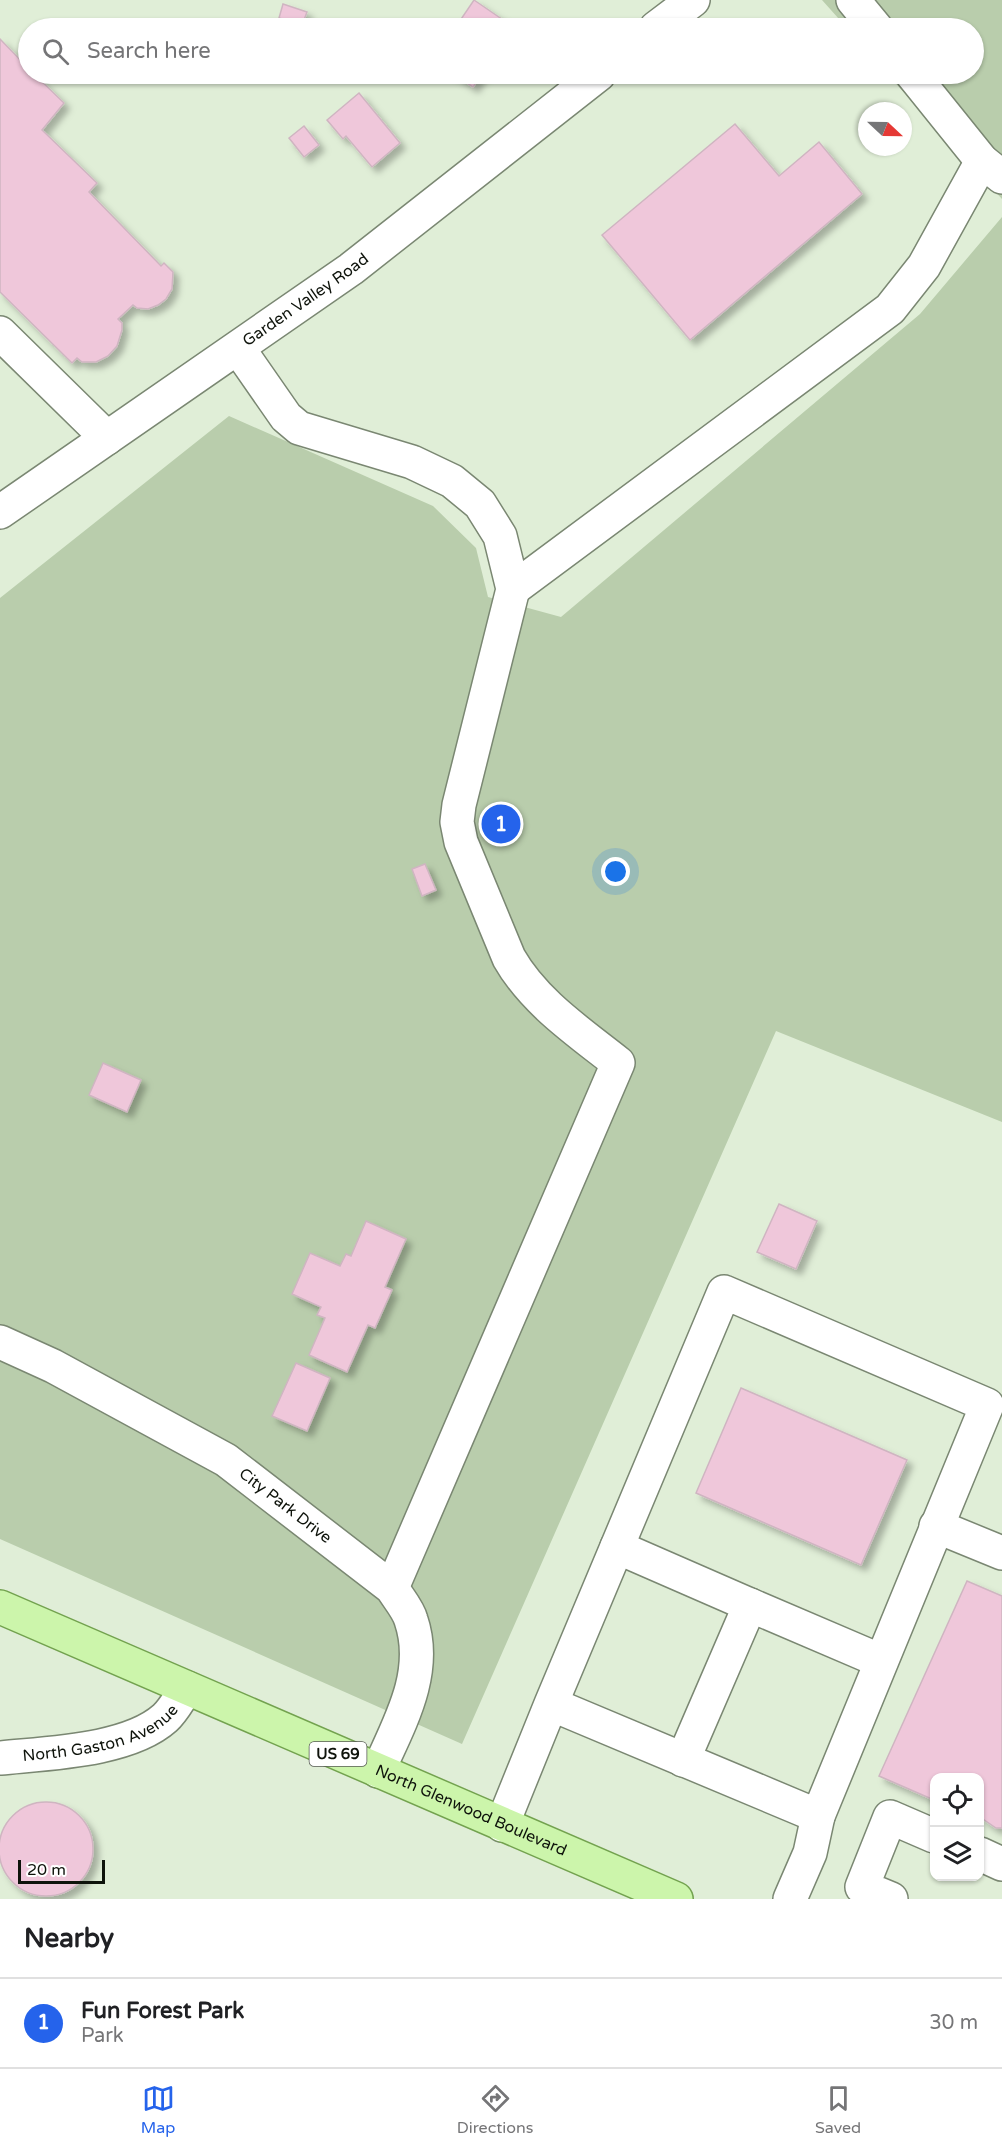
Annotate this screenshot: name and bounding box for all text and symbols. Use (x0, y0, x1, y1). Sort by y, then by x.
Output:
search box (18, 18, 984, 84)
icon: search (39, 35, 72, 68)
text: Search here (87, 38, 211, 64)
north arrow (858, 102, 912, 156)
street label: Garden Valley Road (239, 249, 373, 351)
pin: 1 (482, 802, 520, 846)
your location (601, 857, 630, 886)
street label: City Park Drive (235, 1464, 336, 1548)
street label: North Gaston Avenue (22, 1701, 183, 1766)
road number: US 69 (310, 1742, 366, 1766)
street label: North Glenwood Boulevard (372, 1760, 570, 1861)
map controls (930, 1773, 984, 1881)
button: locate (930, 1773, 984, 1827)
button: layers (930, 1827, 984, 1881)
scale bar (18, 1857, 105, 1884)
text: 20 m (27, 1860, 66, 1880)
text: Nearby (24, 1923, 114, 1954)
text: Fun Forest Park (81, 1998, 244, 2024)
text: 1 (37, 2011, 50, 2035)
text: 30 m (929, 2011, 978, 2035)
text: Park (81, 2024, 124, 2048)
tab: Map (141, 2082, 175, 2138)
tab: Directions (457, 2082, 533, 2138)
tab: Saved (815, 2082, 861, 2138)

